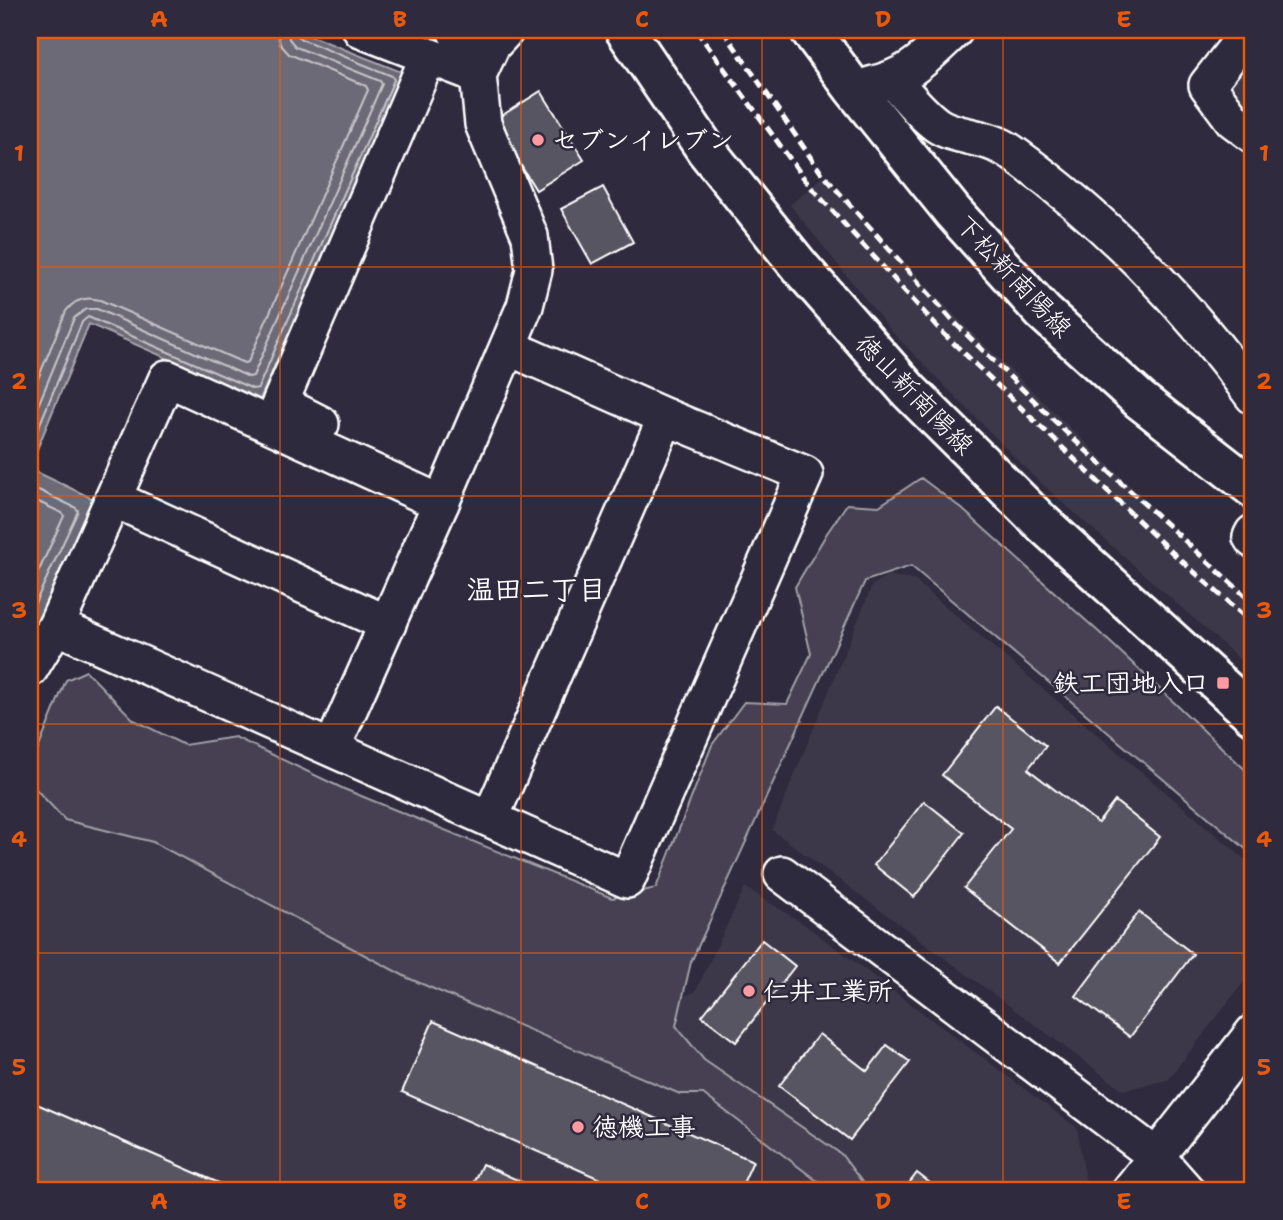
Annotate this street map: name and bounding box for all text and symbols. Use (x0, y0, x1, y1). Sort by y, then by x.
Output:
text: A (150, 4, 168, 34)
text: B (393, 4, 407, 34)
text: C (635, 4, 649, 34)
text: D (875, 4, 891, 34)
text: E (1116, 4, 1132, 34)
place label: セブンイレブン (552, 122, 734, 157)
marker: セブンイレブン (530, 132, 546, 148)
text: 1 (14, 138, 24, 168)
text: 1 (1259, 138, 1269, 168)
street label: 下松新南陽線 (948, 207, 1080, 345)
street label: 徳山新南陽線 (849, 325, 982, 462)
text: 2 (11, 366, 27, 396)
text: 2 (1256, 366, 1272, 396)
district label: 温田二丁目 (466, 570, 606, 608)
text: 3 (11, 595, 27, 625)
text: 3 (1256, 595, 1272, 625)
place label: 鉄工団地入口 (1053, 665, 1209, 700)
marker: 鉄工団地入口 (1215, 675, 1231, 691)
text: 4 (11, 824, 27, 854)
text: 4 (1256, 824, 1272, 854)
place label: 仁井工業所 (763, 973, 893, 1008)
marker: 仁井工業所 (741, 983, 757, 999)
text: 5 (12, 1052, 26, 1082)
text: 5 (1257, 1052, 1271, 1082)
place label: 徳機工事 (592, 1109, 696, 1144)
marker: 徳機工事 (570, 1119, 586, 1135)
text: A (150, 1186, 168, 1216)
text: B (393, 1186, 407, 1216)
text: C (635, 1186, 649, 1216)
text: D (875, 1186, 891, 1216)
text: E (1116, 1186, 1132, 1216)

